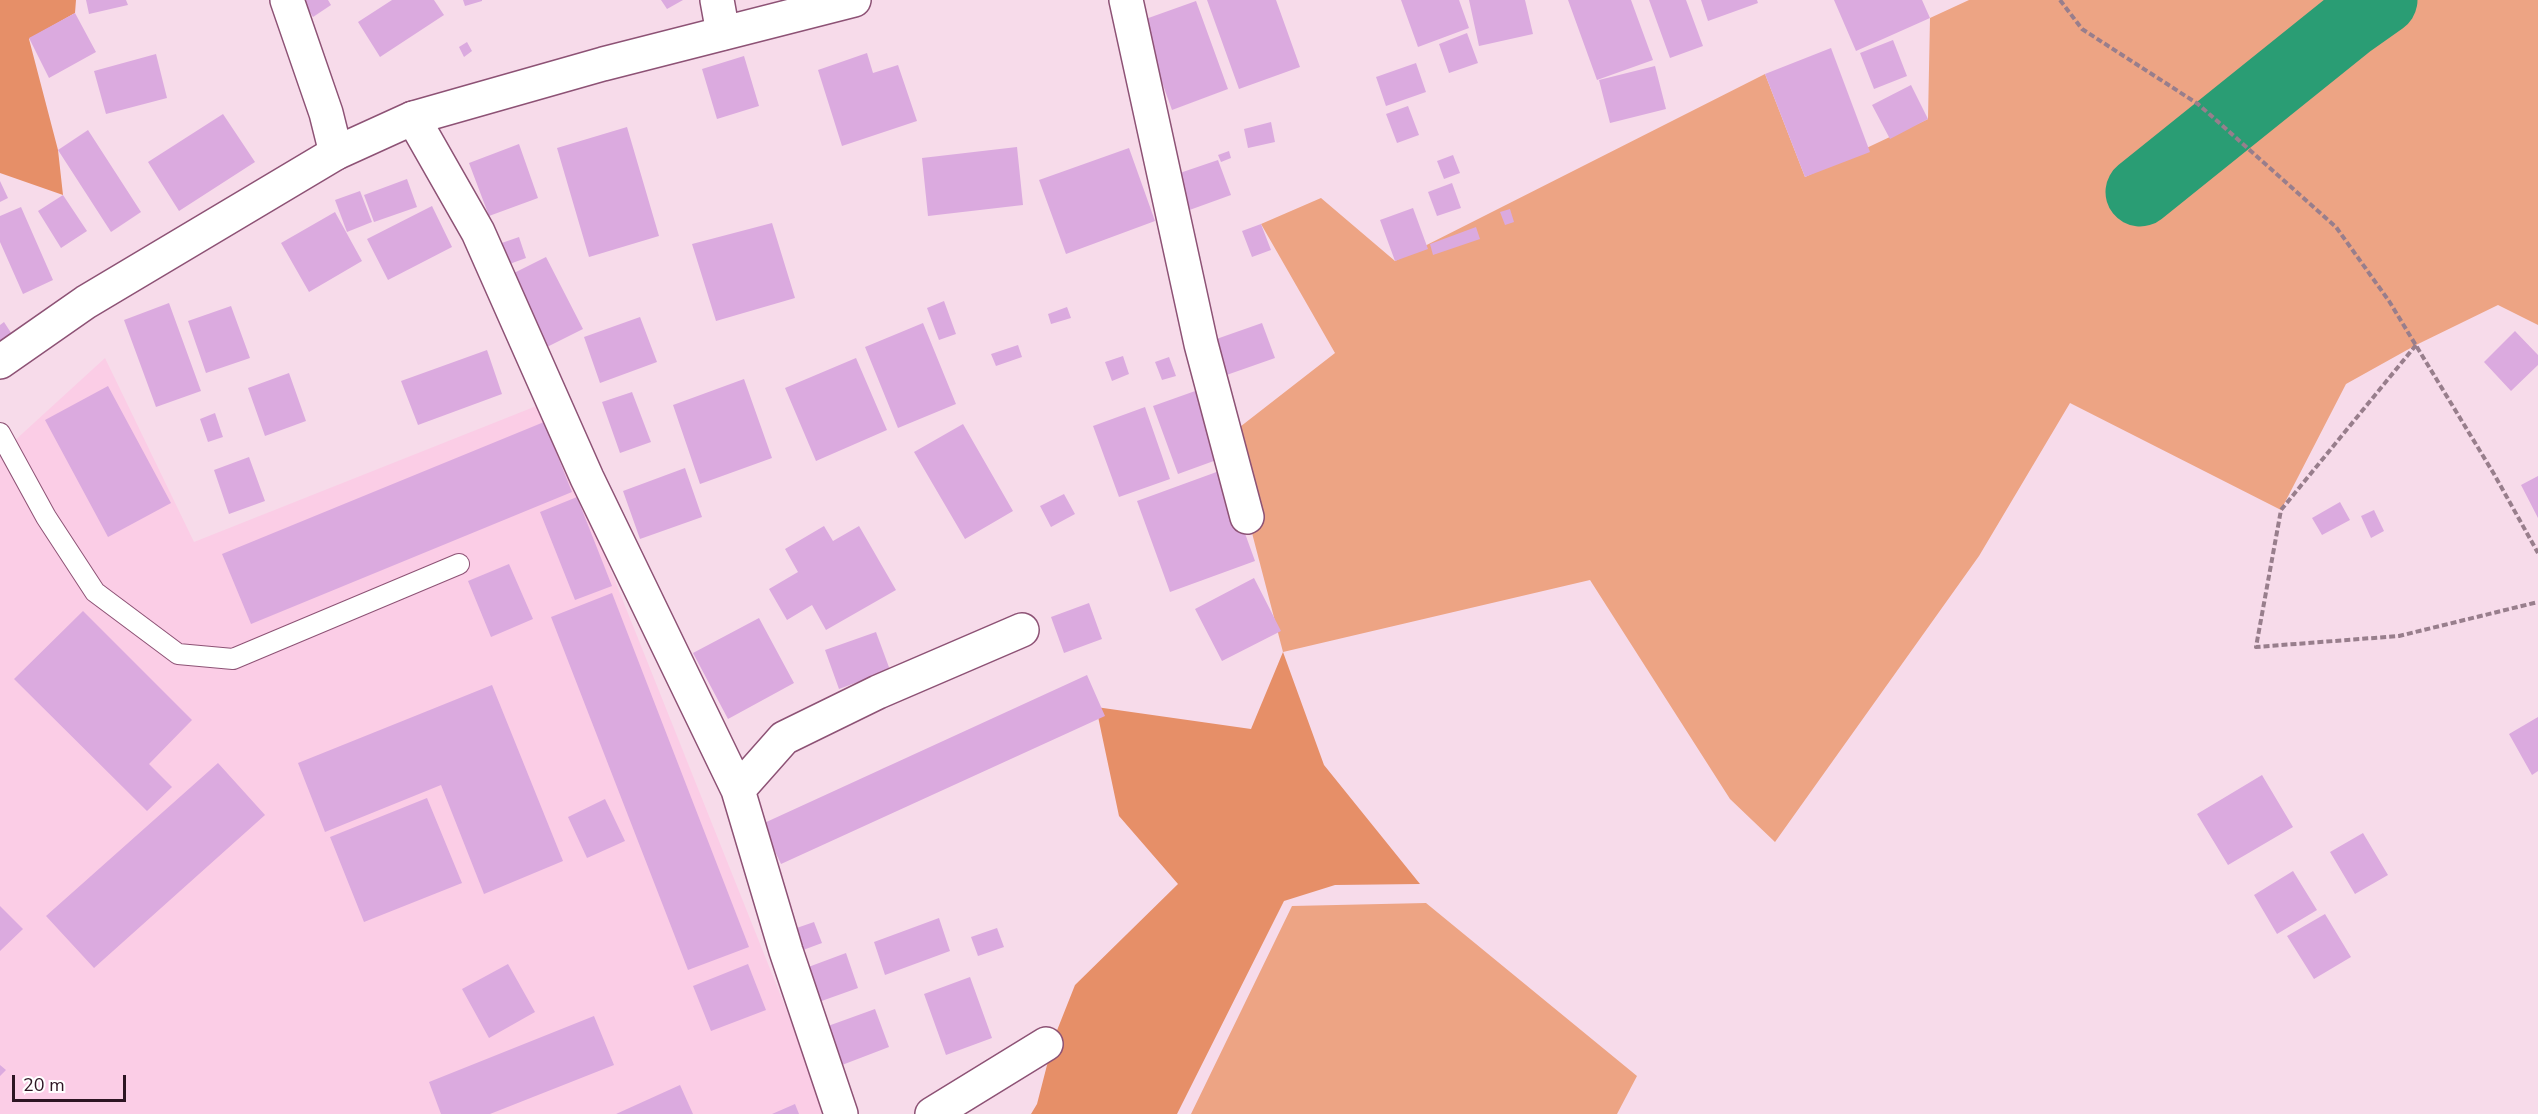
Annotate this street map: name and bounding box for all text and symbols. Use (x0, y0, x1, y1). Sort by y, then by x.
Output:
scale bar (15, 1063, 129, 1101)
text: 20 m (23, 1073, 65, 1097)

